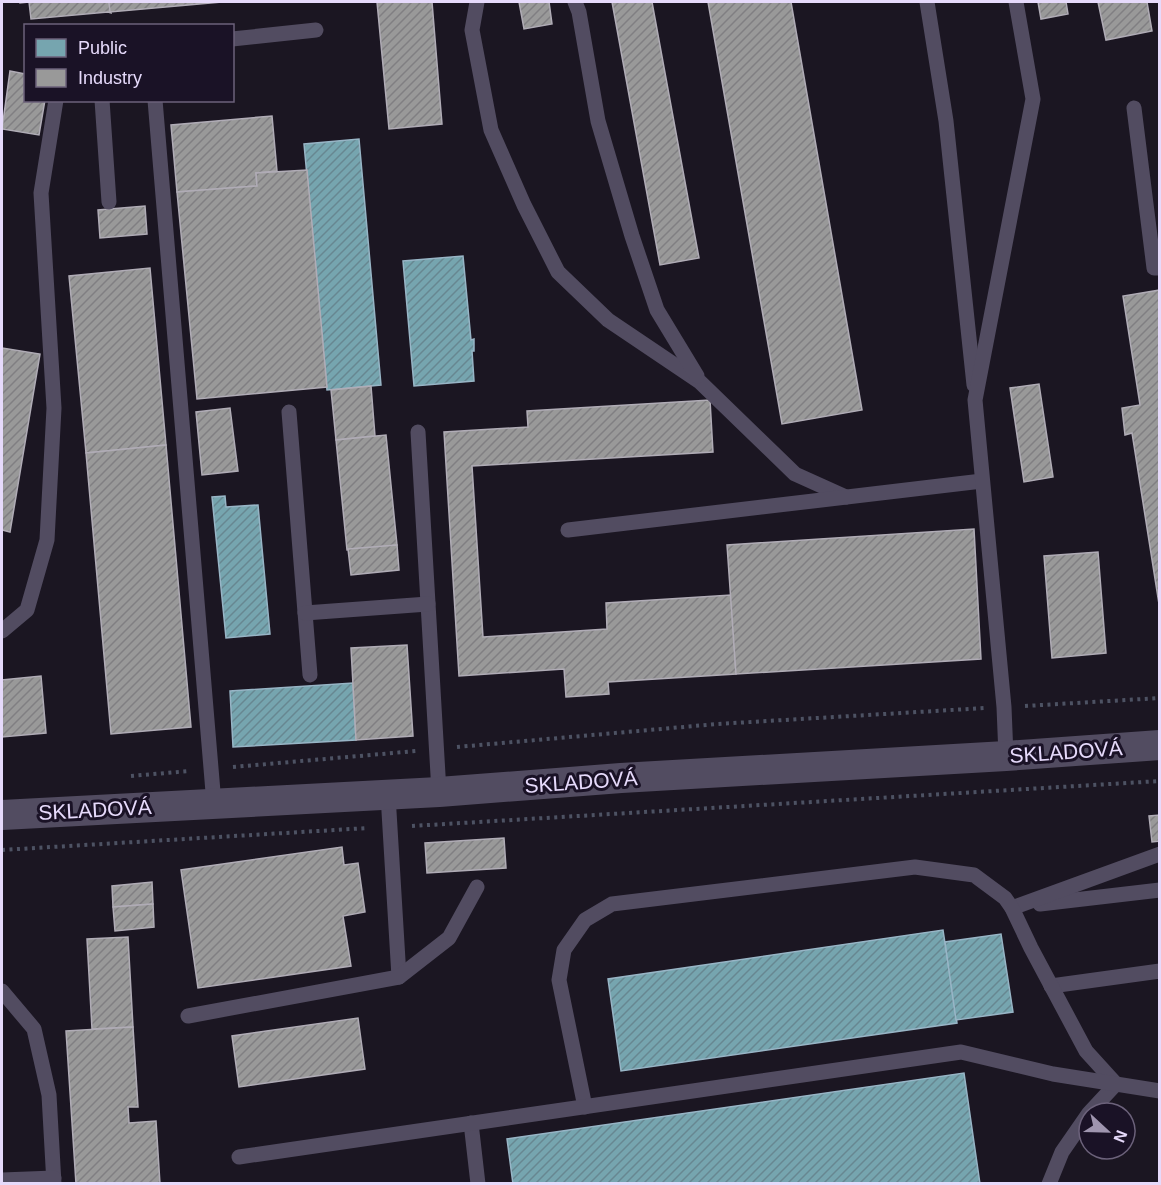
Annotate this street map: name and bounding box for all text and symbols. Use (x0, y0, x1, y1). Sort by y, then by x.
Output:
legend (24, 24, 234, 102)
text: Public (78, 38, 127, 58)
text: Industry (78, 68, 142, 88)
street label: SKLADOVÁ (1009, 736, 1123, 767)
street label: SKLADOVÁ (524, 766, 638, 797)
street label: SKLADOVÁ (38, 795, 152, 824)
north arrow (1077, 1101, 1137, 1161)
text: N (1110, 1128, 1130, 1145)

